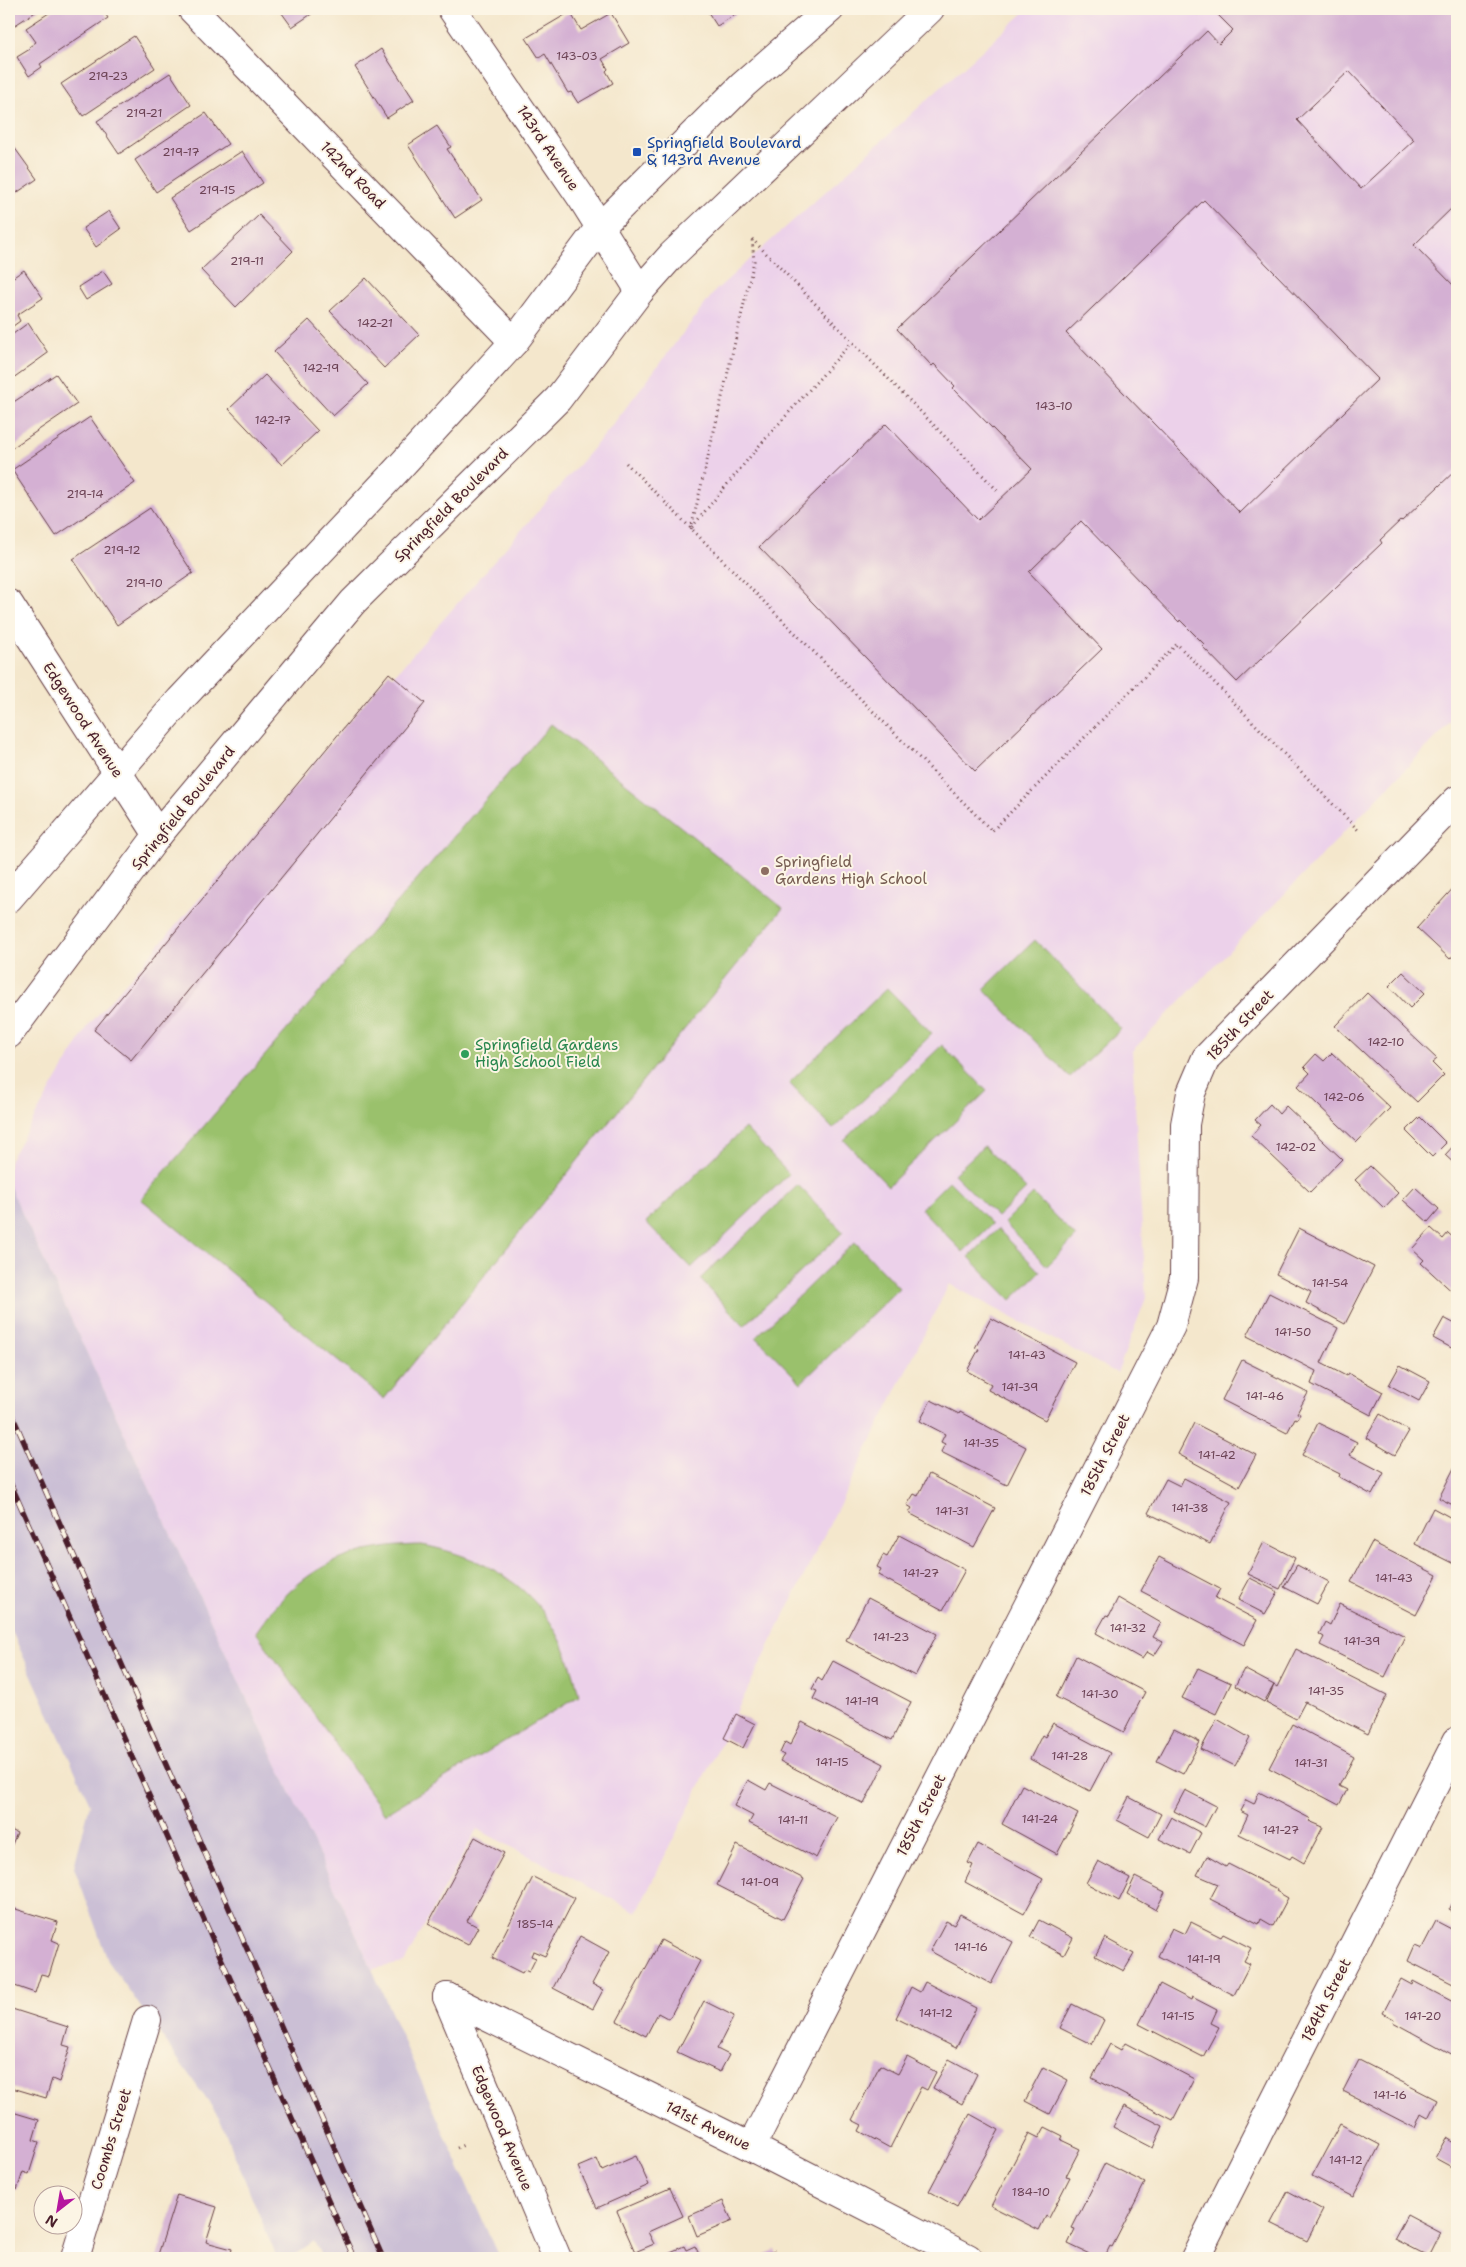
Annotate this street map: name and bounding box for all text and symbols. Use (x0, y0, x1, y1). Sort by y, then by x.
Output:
house number: 143-03 (556, 48, 598, 64)
house number: 219-23 (88, 68, 128, 84)
street label: 143rd Avenue (512, 101, 584, 195)
house number: 219-21 (126, 105, 162, 121)
place label: Springfield Boulevard & 143rd Avenue (647, 133, 802, 170)
street label: 142nd Road (316, 137, 391, 213)
house number: 219-17 (162, 144, 200, 160)
marker: Springfield Boulevard & 143rd Avenue (631, 146, 643, 158)
house number: 219-15 (199, 182, 235, 198)
house number: 219-11 (230, 253, 264, 269)
house number: 142-21 (357, 315, 393, 331)
house number: 142-19 (303, 360, 339, 376)
house number: 143-10 (1035, 398, 1073, 414)
house number: 142-17 (255, 412, 291, 428)
street label: Springfield Boulevard (389, 443, 513, 567)
house number: 219-14 (66, 486, 104, 502)
house number: 219-12 (103, 542, 141, 558)
house number: 219-10 (125, 575, 163, 591)
street label: Edgewood Avenue (38, 658, 128, 782)
street label: Springfield Boulevard (127, 741, 240, 874)
place label: Springfield Gardens High School (775, 852, 927, 889)
marker: Springfield Gardens High School (759, 865, 771, 877)
street label: 185th Street (1202, 985, 1278, 1065)
house number: 142-10 (1368, 1034, 1404, 1050)
place label: Springfield Gardens High School Field (475, 1035, 618, 1072)
marker: Springfield Gardens High School Field (459, 1048, 471, 1060)
house number: 142-06 (1323, 1089, 1365, 1105)
house number: 142-02 (1276, 1139, 1316, 1155)
house number: 141-54 (1312, 1275, 1348, 1291)
house number: 141-50 (1275, 1324, 1311, 1340)
house number: 141-43 (1008, 1347, 1046, 1363)
house number: 141-39 (1002, 1379, 1038, 1395)
house number: 141-46 (1246, 1388, 1284, 1404)
street label: 185th Street (1076, 1410, 1134, 1500)
house number: 141-35 (963, 1435, 999, 1451)
house number: 141-42 (1198, 1447, 1236, 1463)
house number: 141-38 (1171, 1500, 1209, 1516)
house number: 141-31 (935, 1503, 969, 1519)
house number: 141-27 (903, 1565, 939, 1581)
house number: 141-43 (1375, 1570, 1413, 1586)
house number: 141-32 (1110, 1620, 1146, 1636)
house number: 141-23 (873, 1629, 909, 1645)
house number: 141-39 (1344, 1633, 1380, 1649)
house number: 141-35 (1308, 1683, 1344, 1699)
house number: 141-30 (1081, 1686, 1119, 1702)
house number: 141-19 (845, 1693, 879, 1709)
house number: 141-28 (1052, 1748, 1088, 1764)
house number: 141-15 (815, 1754, 849, 1770)
house number: 141-31 (1294, 1755, 1328, 1771)
street label: 185th Street (892, 1770, 950, 1860)
house number: 141-24 (1022, 1811, 1058, 1827)
house number: 141-11 (778, 1812, 808, 1828)
house number: 141-27 (1263, 1822, 1299, 1838)
house number: 141-09 (741, 1874, 779, 1890)
house number: 185-14 (516, 1916, 554, 1932)
house number: 141-16 (954, 1939, 988, 1955)
house number: 141-19 (1187, 1951, 1221, 1967)
street label: 184th Street (1296, 1955, 1356, 2045)
house number: 141-12 (919, 2005, 953, 2021)
house number: 141-15 (1161, 2008, 1195, 2024)
house number: 141-20 (1405, 2008, 1441, 2024)
street label: Edgewood Avenue (467, 2062, 537, 2194)
street label: Coombs Street (86, 2086, 136, 2192)
house number: 141-16 (1373, 2087, 1407, 2103)
street label: 141st Avenue (662, 2097, 754, 2155)
house number: 141-12 (1329, 2152, 1363, 2168)
north arrow (32, 2184, 82, 2234)
house number: 184-10 (1012, 2184, 1050, 2200)
text: N (42, 2211, 61, 2232)

